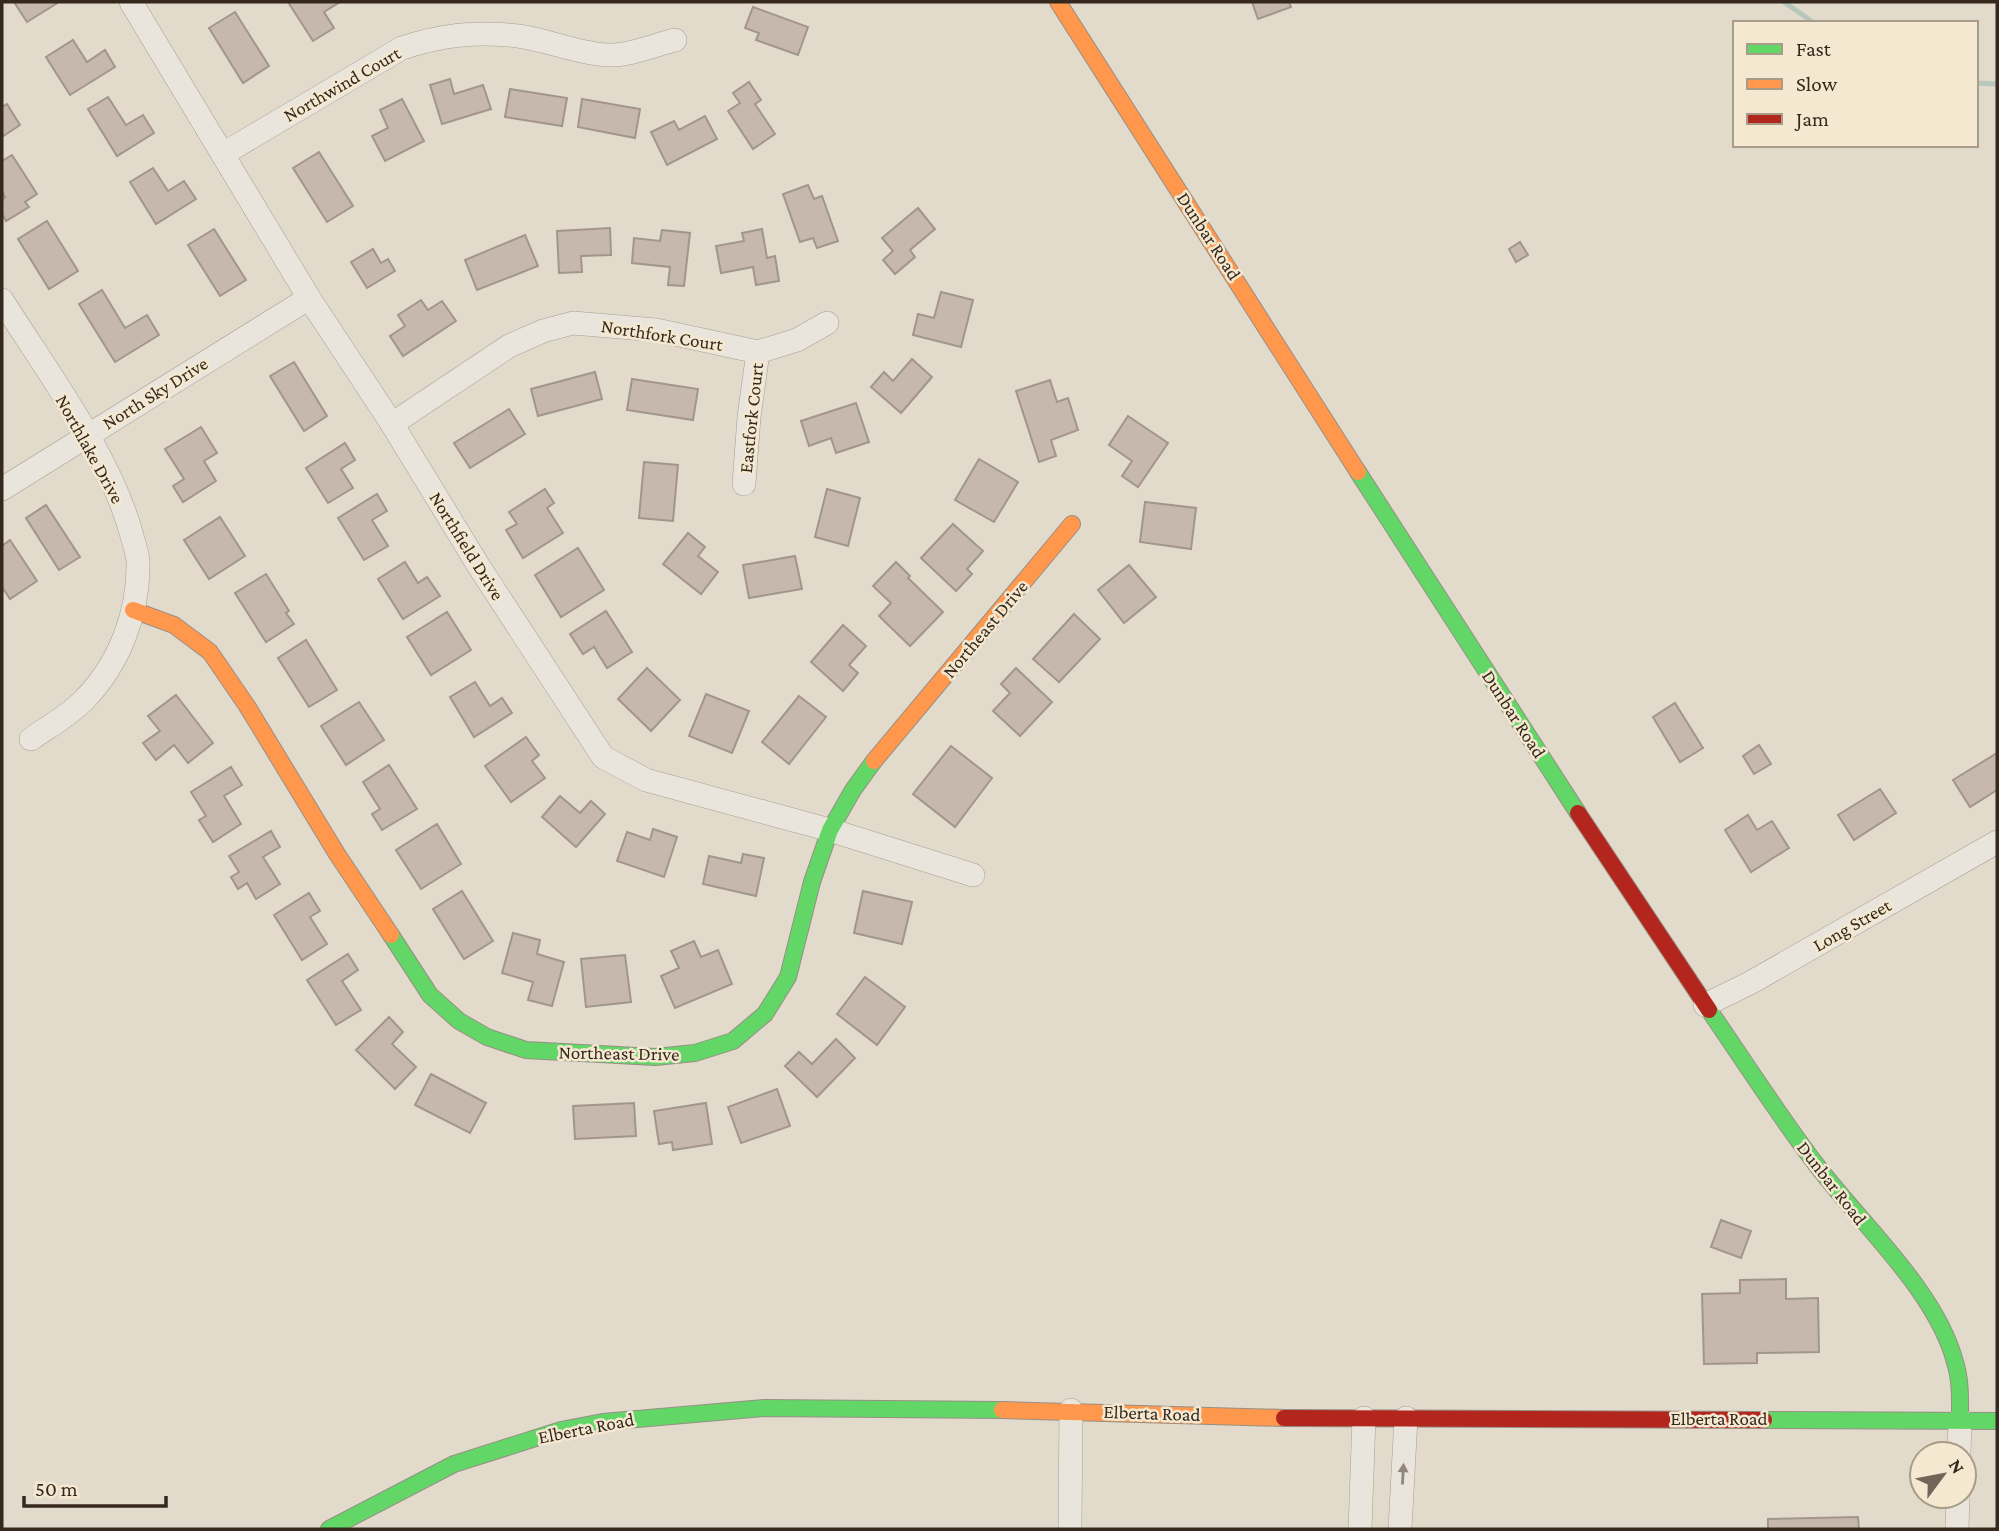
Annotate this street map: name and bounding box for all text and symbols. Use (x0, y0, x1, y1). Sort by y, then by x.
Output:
legend (1733, 21, 1978, 147)
text: Fast (1796, 37, 1832, 61)
street label: Northwind Court (280, 42, 405, 126)
text: Slow (1796, 72, 1838, 96)
text: Jam (1794, 107, 1829, 131)
street label: Dunbar Road (1173, 188, 1245, 284)
street label: Northfork Court (600, 315, 725, 355)
street label: North Sky Drive (99, 352, 211, 434)
street label: Eastfork Court (735, 361, 767, 474)
street label: Northlake Drive (51, 391, 129, 507)
street label: Northfield Drive (425, 488, 509, 604)
street label: Northeast Drive (938, 576, 1032, 682)
street label: Dunbar Road (1478, 666, 1550, 762)
street label: Long Street (1809, 894, 1895, 956)
street label: Northeast Drive (558, 1041, 680, 1065)
street label: Dunbar Road (1793, 1137, 1871, 1229)
street label: Elberta Road (1103, 1401, 1201, 1425)
street label: Elberta Road (536, 1408, 636, 1448)
street label: Elberta Road (1670, 1408, 1768, 1429)
north arrow (1908, 1440, 1978, 1510)
text: N (1945, 1455, 1969, 1477)
one-way arrow (1398, 1462, 1409, 1484)
scale bar (24, 1464, 166, 1508)
text: 50 m (35, 1477, 78, 1501)

